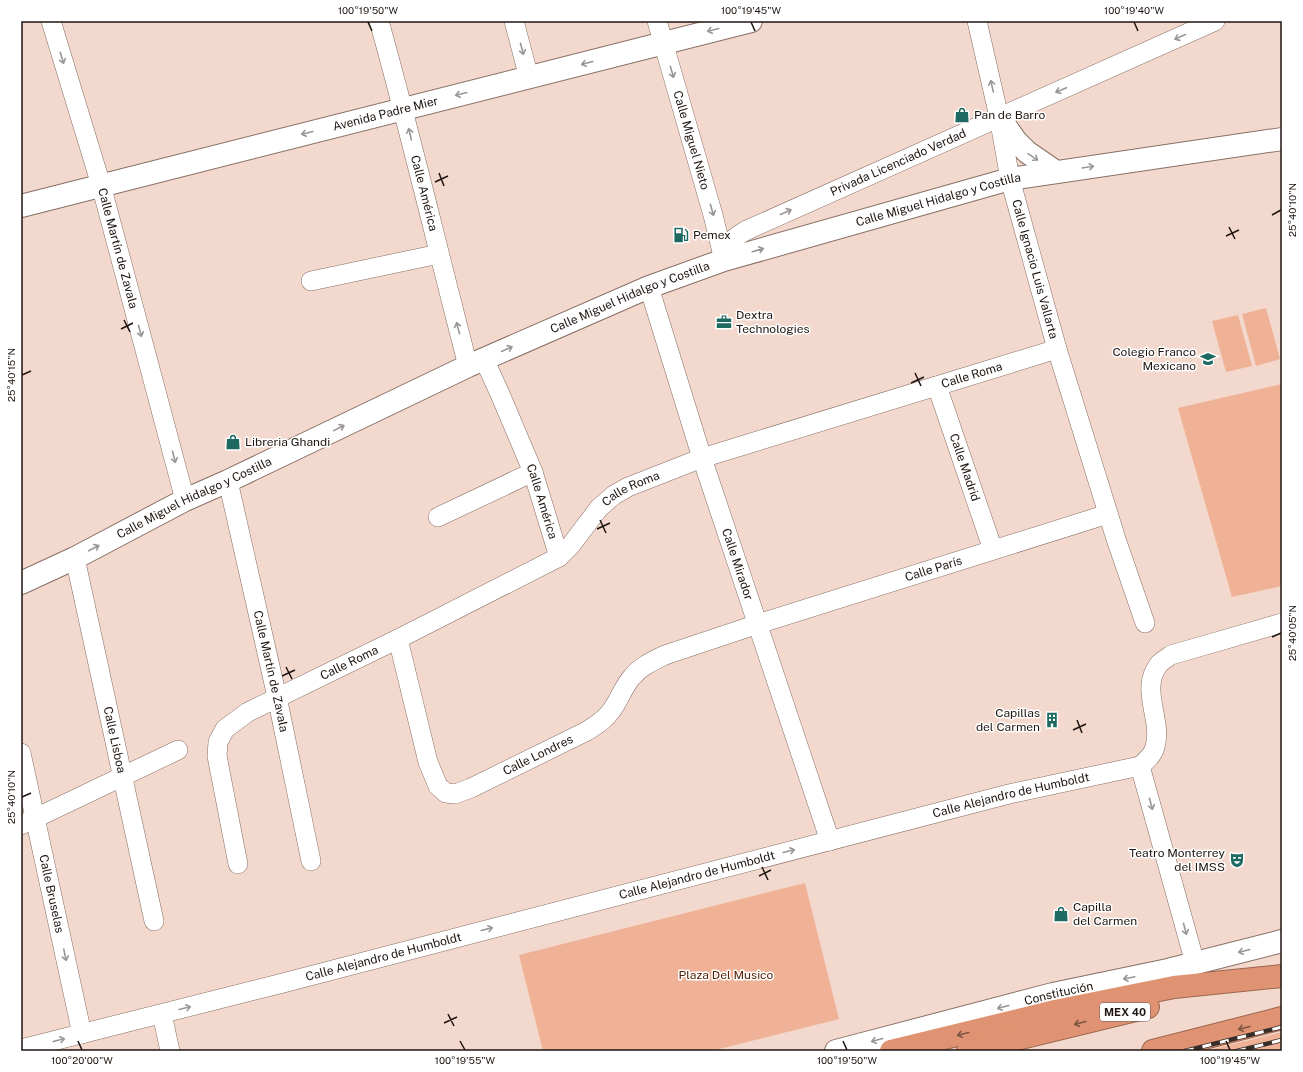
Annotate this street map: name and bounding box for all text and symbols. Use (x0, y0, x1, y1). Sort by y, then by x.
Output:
text: 100°19'50"W (338, 4, 398, 16)
text: 100°19'45"W (721, 4, 781, 16)
text: 100°19'40"W (1104, 4, 1164, 16)
one-way arrow (706, 27, 719, 35)
one-way arrow (1174, 34, 1186, 41)
one-way arrow (518, 43, 526, 56)
one-way arrow (59, 52, 66, 65)
one-way arrow (581, 59, 594, 67)
one-way arrow (669, 65, 676, 78)
one-way arrow (987, 80, 995, 93)
one-way arrow (1055, 87, 1067, 94)
street label: Calle Miguel Nieto (670, 89, 712, 191)
one-way arrow (454, 91, 467, 99)
street label: Avenida Padre Mier (331, 94, 440, 134)
shop icon: Pan de Barro (953, 106, 971, 124)
place label: Pan de Barro (974, 108, 1046, 122)
street label: Privada Licenciado Verdad (828, 126, 968, 199)
one-way arrow (406, 128, 413, 141)
one-way arrow (301, 129, 314, 137)
one-way arrow (1028, 153, 1039, 161)
street label: Calle América (408, 154, 441, 233)
one-way arrow (1081, 163, 1094, 171)
street label: Calle Miguel Hidalgo y Costilla (854, 170, 1022, 229)
text: 25°40'10"N (1286, 183, 1298, 237)
street label: Calle Martín de Zavala (95, 187, 141, 310)
street label: Calle Ignacio Luis Vallarta (1009, 198, 1061, 340)
one-way arrow (708, 204, 716, 217)
one-way arrow (780, 208, 792, 216)
fuel station icon: Pemex (672, 226, 690, 244)
place label: Pemex (693, 228, 731, 242)
one-way arrow (752, 246, 765, 253)
street label: Calle Miguel Hidalgo y Costilla (548, 259, 712, 336)
place label: Dextra Technologies (736, 308, 810, 336)
office icon: Dextra Technologies (715, 313, 733, 331)
one-way arrow (454, 322, 462, 335)
one-way arrow (137, 325, 144, 338)
one-way arrow (501, 345, 513, 352)
place label: Colegio Franco Mexicano (1112, 345, 1196, 373)
text: 25°40'15"N (5, 348, 17, 402)
school or university icon: Colegio Franco Mexicano (1199, 350, 1217, 368)
street label: Calle Roma (940, 359, 1004, 391)
one-way arrow (333, 424, 345, 431)
street label: Calle Madrid (947, 432, 983, 503)
shop icon: Libreria Ghandi (224, 433, 242, 451)
place label: Libreria Ghandi (245, 435, 330, 449)
one-way arrow (170, 450, 178, 463)
street label: Calle Miguel Hidalgo y Costilla (114, 454, 274, 542)
street label: Calle América (523, 462, 560, 541)
street label: Calle Roma (599, 468, 662, 509)
street label: Calle Mirador (719, 527, 756, 602)
one-way arrow (88, 544, 100, 551)
street label: Calle París (903, 553, 964, 584)
text: 25°40'05"N (1286, 605, 1298, 661)
street label: Calle Martín de Zavala (251, 609, 291, 733)
street label: Calle Roma (318, 643, 381, 683)
street label: Calle Lisboa (101, 705, 129, 774)
place label: Capillas del Carmen (976, 706, 1040, 734)
building icon: Capillas del Carmen (1043, 711, 1061, 729)
street label: Calle Londres (501, 732, 575, 778)
text: 25°40'10"N (5, 770, 17, 824)
street label: Calle Alejandro de Humboldt (931, 770, 1091, 821)
one-way arrow (1148, 797, 1155, 810)
place label: Teatro Monterrey del IMSS (1129, 846, 1226, 874)
one-way arrow (782, 847, 795, 855)
street label: Calle Alejandro de Humboldt (617, 848, 777, 902)
theatre icon: Teatro Monterrey del IMSS (1228, 851, 1246, 869)
street label: Calle Bruselas (36, 853, 67, 934)
place label: Capilla del Carmen (1073, 900, 1137, 928)
shop icon: Capilla del Carmen (1052, 905, 1070, 923)
one-way arrow (1182, 922, 1190, 935)
one-way arrow (480, 925, 493, 933)
street label: Calle Alejandro de Humboldt (304, 930, 463, 984)
one-way arrow (1238, 947, 1251, 955)
one-way arrow (61, 949, 69, 962)
park label: Plaza Del Musico (679, 968, 774, 982)
one-way arrow (1123, 974, 1136, 982)
street label: Constitución (1023, 979, 1094, 1008)
road number: MEX 40 (1100, 1003, 1150, 1021)
one-way arrow (178, 1004, 191, 1011)
one-way arrow (997, 1004, 1010, 1011)
one-way arrow (1074, 1020, 1087, 1028)
one-way arrow (1238, 1024, 1251, 1032)
one-way arrow (957, 1031, 970, 1038)
one-way arrow (52, 1036, 65, 1043)
one-way arrow (871, 1037, 884, 1044)
text: 100°20'00"W (51, 1054, 113, 1066)
text: 100°19'55"W (435, 1054, 496, 1066)
text: 100°19'50"W (817, 1054, 877, 1066)
text: 100°19'45"W (1200, 1054, 1260, 1066)

